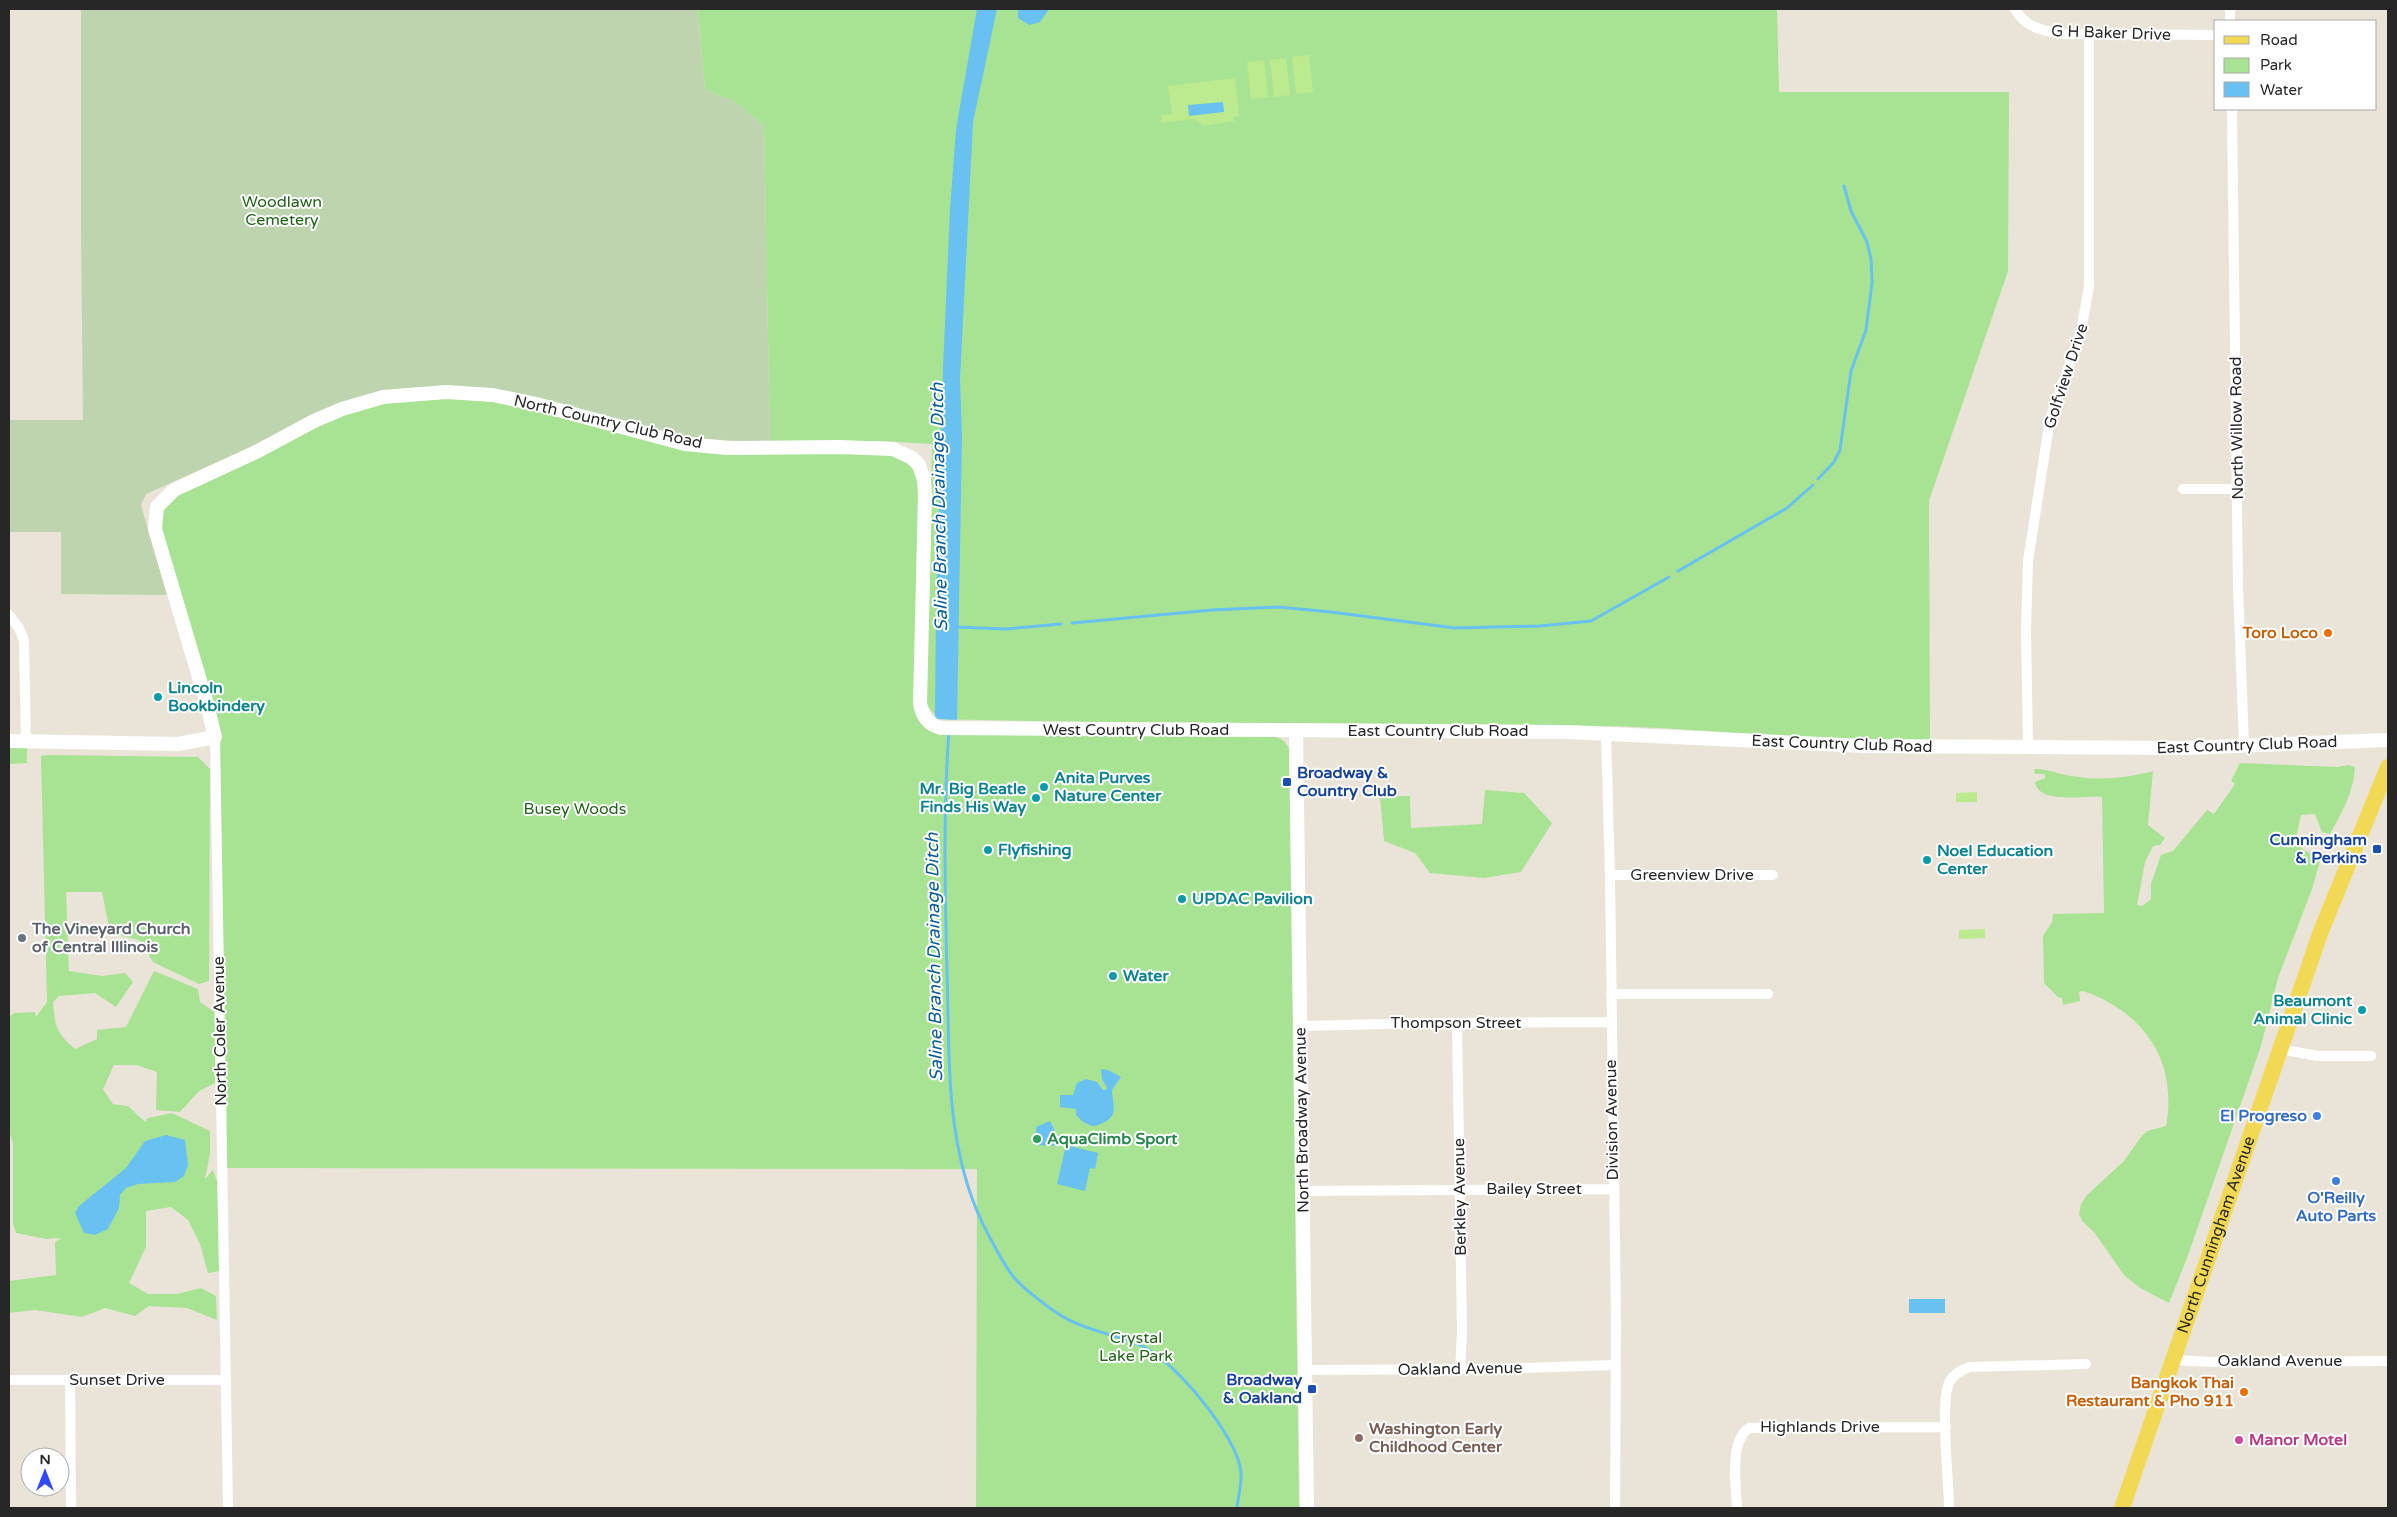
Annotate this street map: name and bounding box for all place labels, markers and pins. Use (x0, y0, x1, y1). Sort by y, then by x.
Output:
place label: Toro Loco (2242, 623, 2318, 643)
marker: Toro Loco (2322, 627, 2334, 639)
place label: Lincoln Bookbindery (168, 678, 265, 716)
marker: Lincoln Bookbindery (152, 691, 164, 703)
place label: Broadway & Country Club (1297, 763, 1397, 801)
place label: Anita Purves Nature Center (1054, 768, 1162, 806)
marker: Broadway & Country Club (1281, 776, 1293, 788)
place label: Mr. Big Beatle Finds His Way (920, 779, 1026, 817)
marker: Anita Purves Nature Center (1038, 781, 1050, 793)
marker: Mr. Big Beatle Finds His Way (1030, 792, 1042, 804)
place label: Cunningham & Perkins (2270, 830, 2367, 868)
place label: Flyfishing (998, 840, 1072, 860)
place label: Noel Education Center (1937, 841, 2053, 879)
marker: Cunningham & Perkins (2371, 843, 2383, 855)
marker: Flyfishing (982, 844, 994, 856)
marker: Noel Education Center (1921, 854, 1933, 866)
place label: UPDAC Pavilion (1192, 889, 1313, 909)
marker: UPDAC Pavilion (1176, 893, 1188, 905)
place label: The Vineyard Church of Central Illinois (31, 919, 191, 957)
marker: The Vineyard Church of Central Illinois (16, 932, 28, 944)
place label: Water (1123, 966, 1169, 986)
marker: Water (1107, 970, 1119, 982)
place label: Beaumont Animal Clinic (2253, 991, 2353, 1029)
marker: Beaumont Animal Clinic (2356, 1004, 2368, 1016)
place label: El Progreso (2220, 1106, 2307, 1126)
marker: El Progreso (2311, 1110, 2323, 1122)
place label: AquaClimb Sport (1047, 1129, 1178, 1149)
marker: AquaClimb Sport (1031, 1133, 1043, 1145)
marker: O'Reilly Auto Parts (2330, 1175, 2342, 1187)
place label: O'Reilly Auto Parts (2296, 1188, 2377, 1226)
place label: Broadway & Oakland (1223, 1370, 1302, 1408)
place label: Bangkok Thai Restaurant & Pho 911 (2066, 1373, 2234, 1411)
marker: Broadway & Oakland (1306, 1383, 1318, 1395)
marker: Bangkok Thai Restaurant & Pho 911 (2238, 1386, 2250, 1398)
place label: Washington Early Childhood Center (1369, 1419, 1503, 1457)
place label: Manor Motel (2249, 1430, 2347, 1450)
marker: Washington Early Childhood Center (1353, 1432, 1365, 1444)
marker: Manor Motel (2233, 1434, 2245, 1446)

